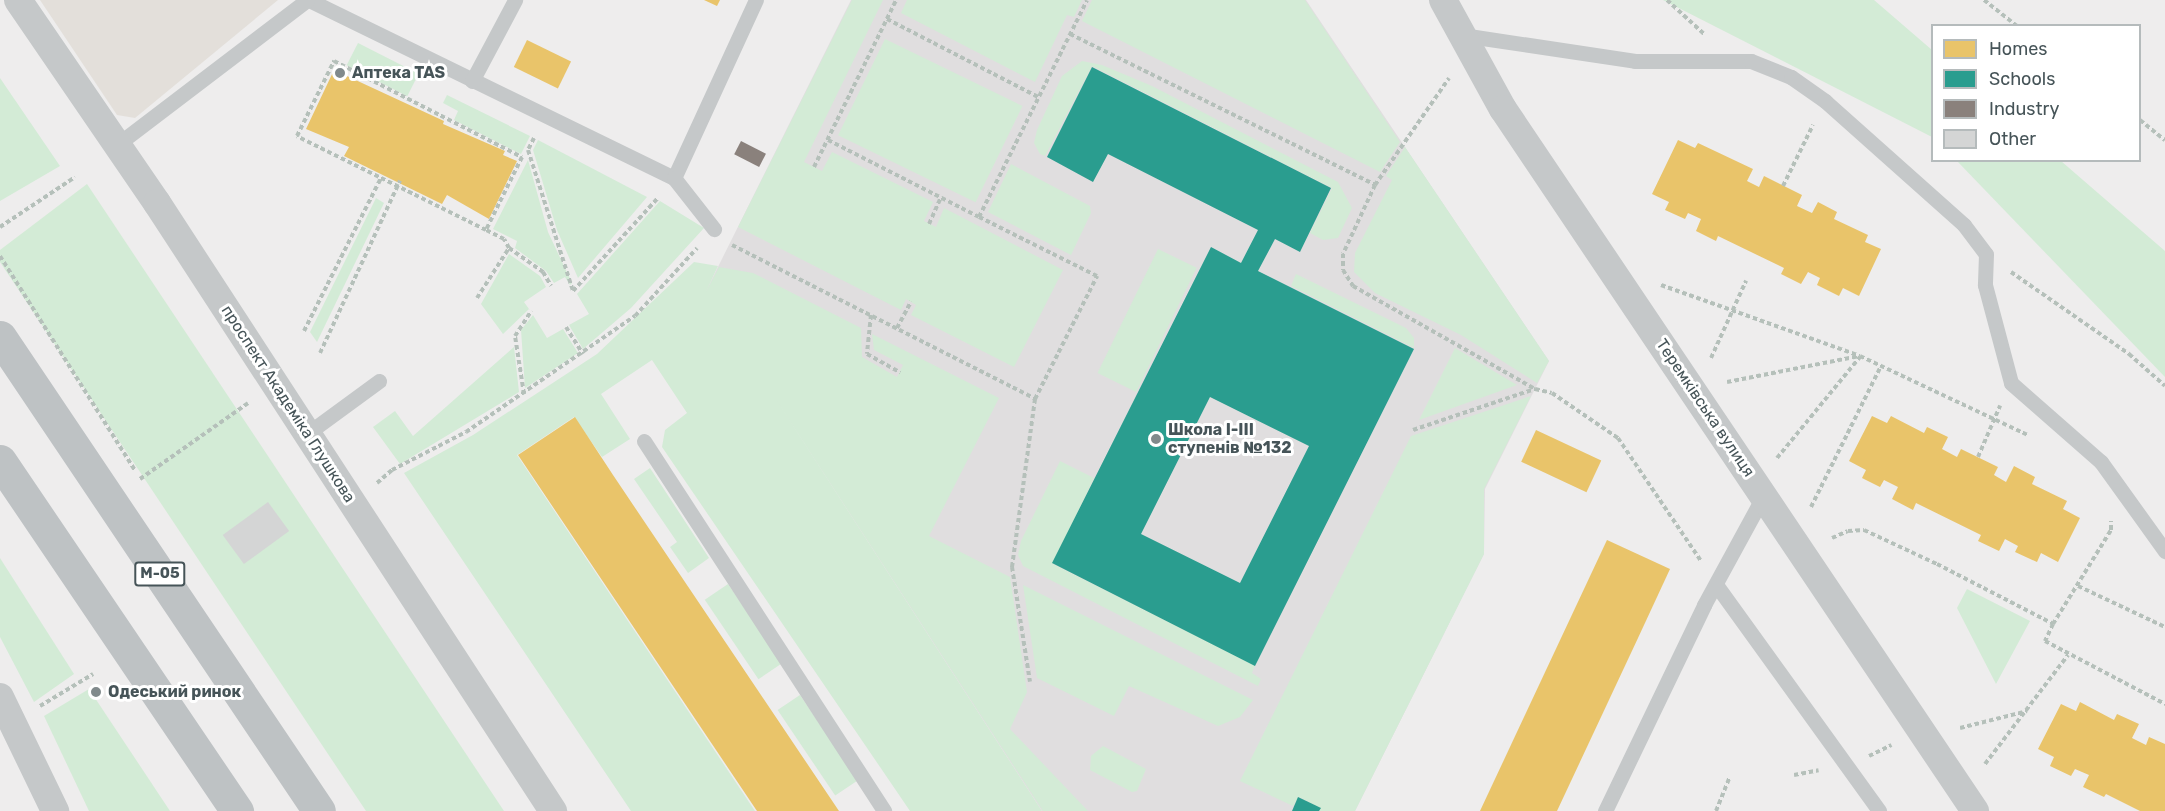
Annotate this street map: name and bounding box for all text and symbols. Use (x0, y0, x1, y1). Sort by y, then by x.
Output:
legend (1931, 24, 2141, 162)
text: Homes (1989, 38, 2047, 60)
place label: Аптека TAS (352, 63, 445, 83)
marker: Аптека TAS (333, 66, 347, 80)
text: Schools (1989, 68, 2055, 90)
text: Industry (1989, 98, 2059, 120)
text: Other (1989, 128, 2036, 150)
street label: проспект Академіка Глушкова (217, 302, 359, 506)
street label: Теремківська вулиця (1652, 335, 1758, 481)
place label: Школа І-ІІІ ступенів №132 (1168, 420, 1292, 458)
marker: Школа І-ІІІ ступенів №132 (1149, 432, 1163, 446)
road number: М-05 (133, 562, 187, 586)
place label: Одеський ринок (108, 682, 241, 702)
marker: Одеський ринок (89, 685, 103, 699)

